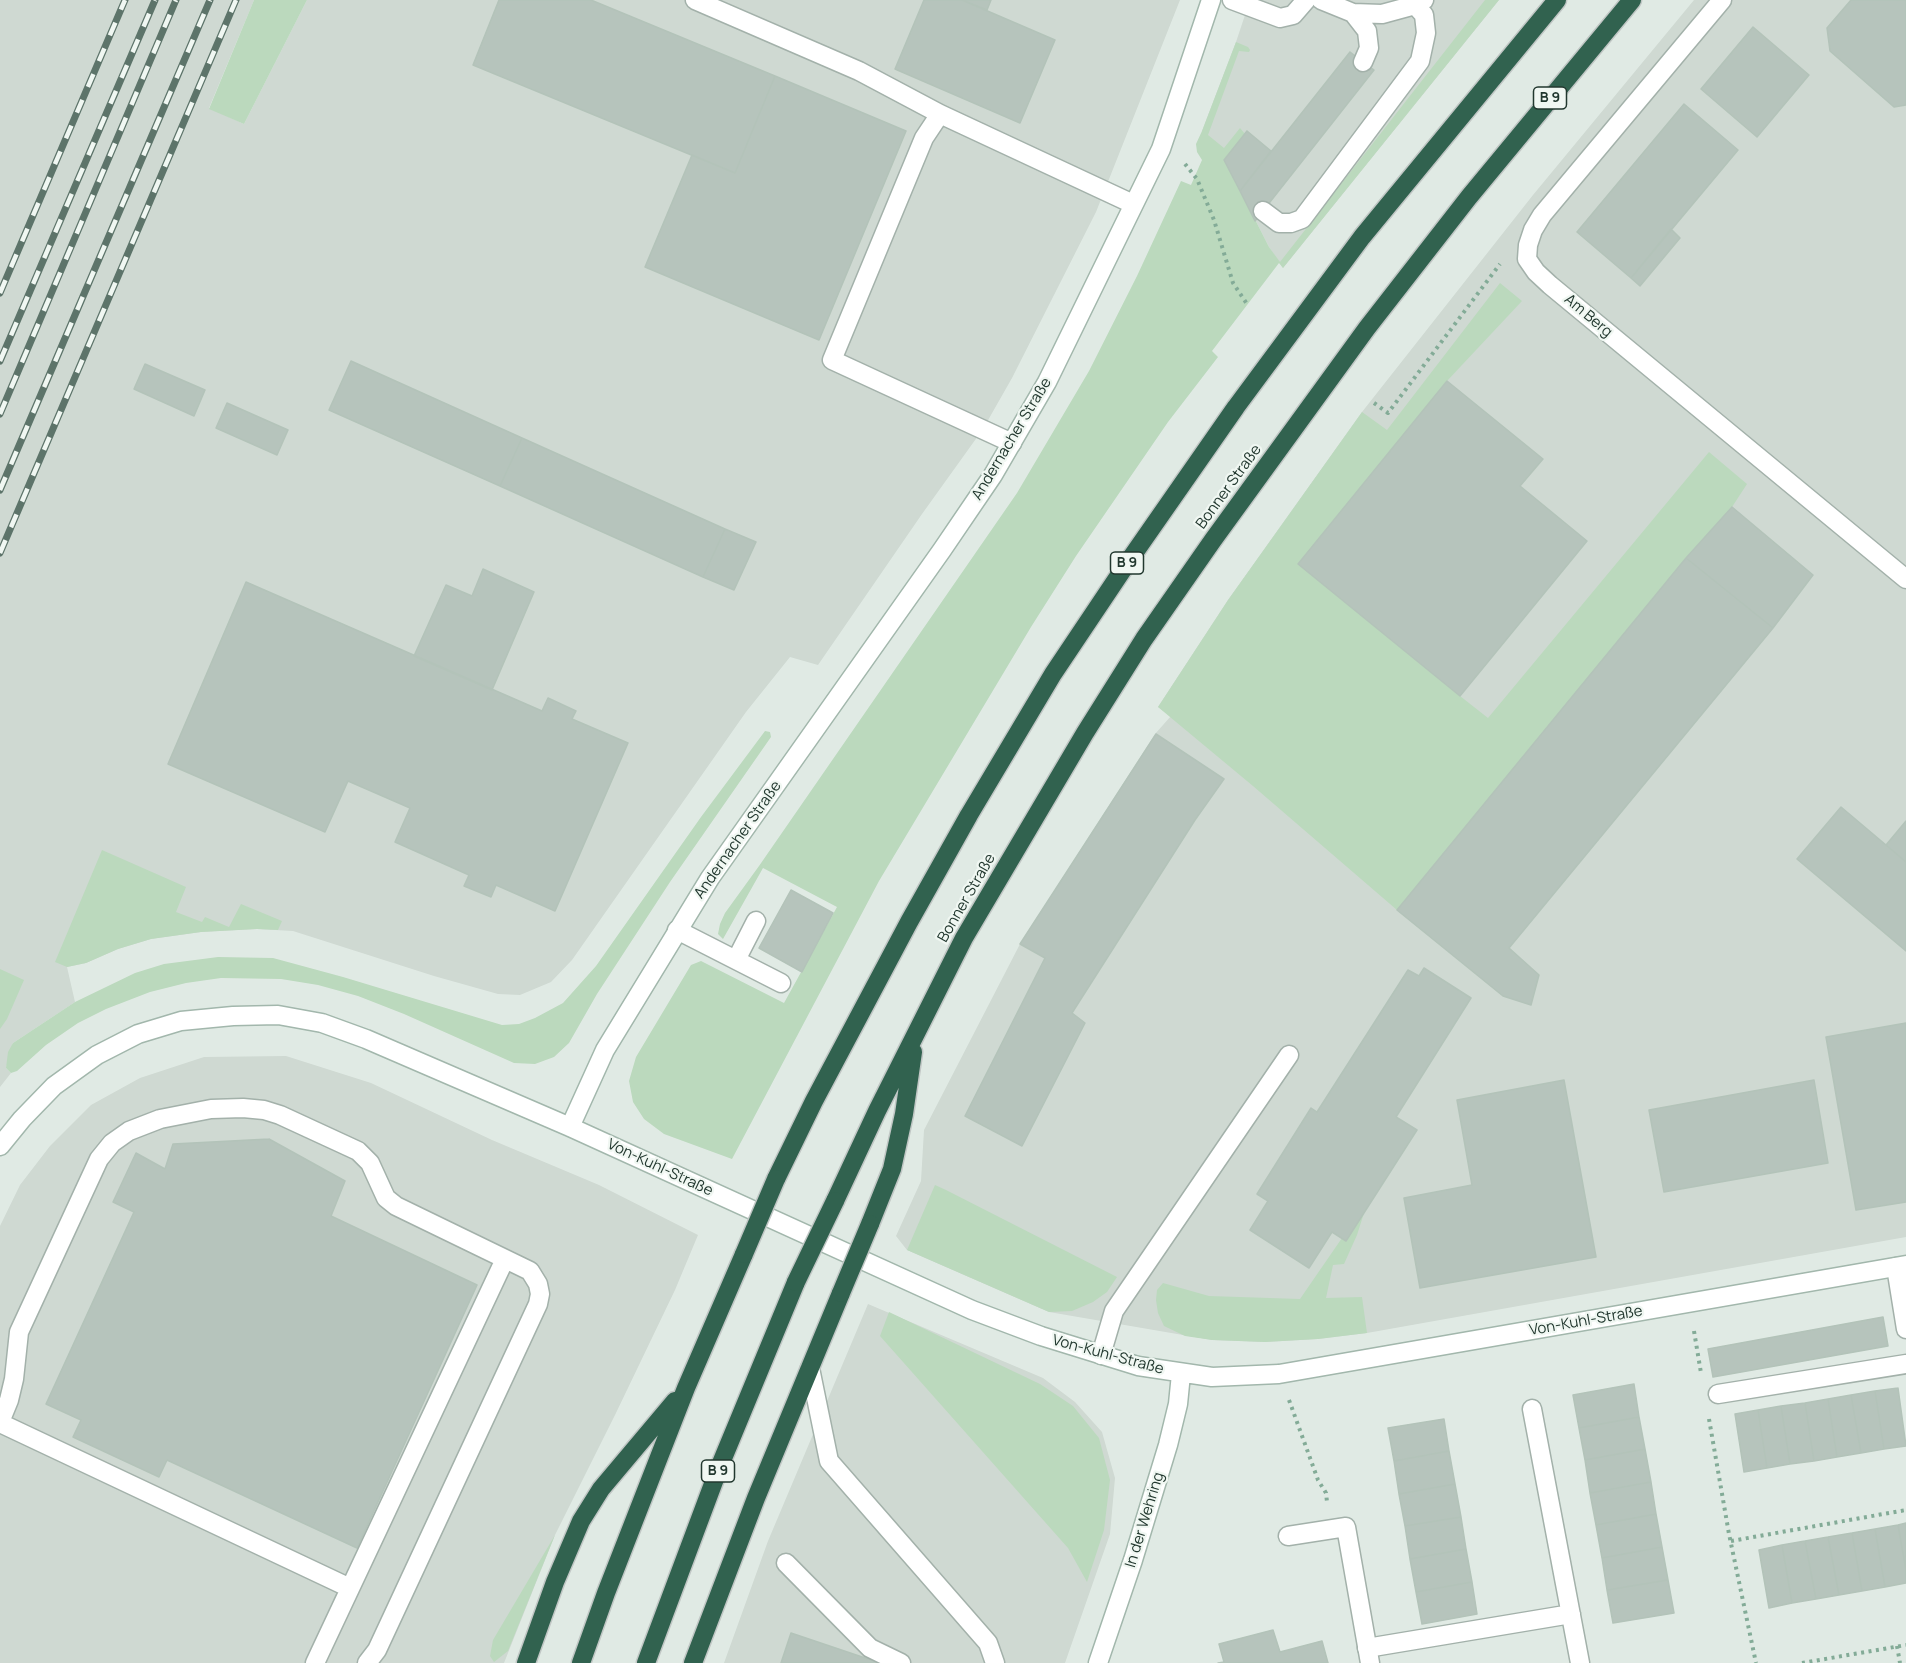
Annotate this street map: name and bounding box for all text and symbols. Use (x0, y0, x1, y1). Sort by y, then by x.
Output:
road number: B 9 (1534, 87, 1566, 109)
street label: Am Berg (1560, 291, 1616, 341)
street label: Andernacher Straße (968, 375, 1056, 503)
street label: Bonner Straße (1192, 441, 1266, 533)
road number: B 9 (1110, 552, 1144, 574)
street label: Andernacher Straße (691, 778, 785, 902)
street label: Bonner Straße (934, 850, 1000, 946)
street label: Von-Kuhl-Straße (604, 1136, 716, 1200)
street label: Von-Kuhl-Straße (1528, 1302, 1644, 1340)
street label: Von-Kuhl-Straße (1050, 1331, 1166, 1379)
road number: B 9 (702, 1460, 734, 1482)
street label: In der Wehring (1122, 1470, 1168, 1570)

